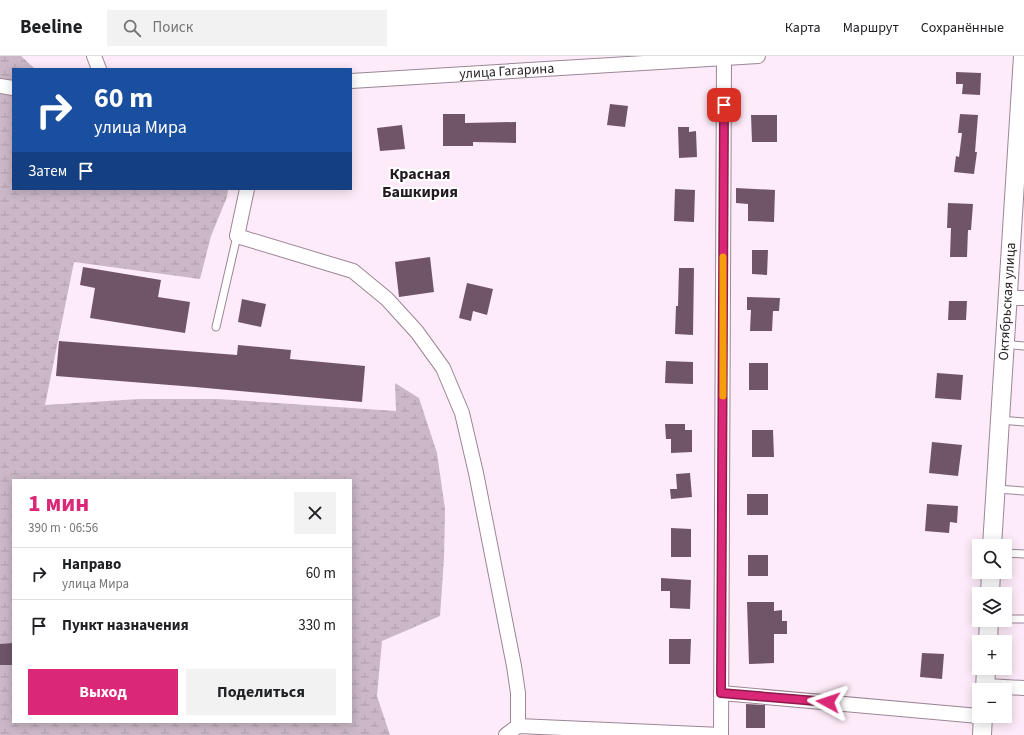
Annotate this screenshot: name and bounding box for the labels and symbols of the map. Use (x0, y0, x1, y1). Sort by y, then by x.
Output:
street label: улица Гагарина (459, 59, 555, 84)
pin (707, 88, 741, 122)
district label: Красная Башкирия (382, 163, 458, 203)
street label: Октябрьская улица (994, 242, 1021, 361)
position arrow (807, 681, 849, 723)

